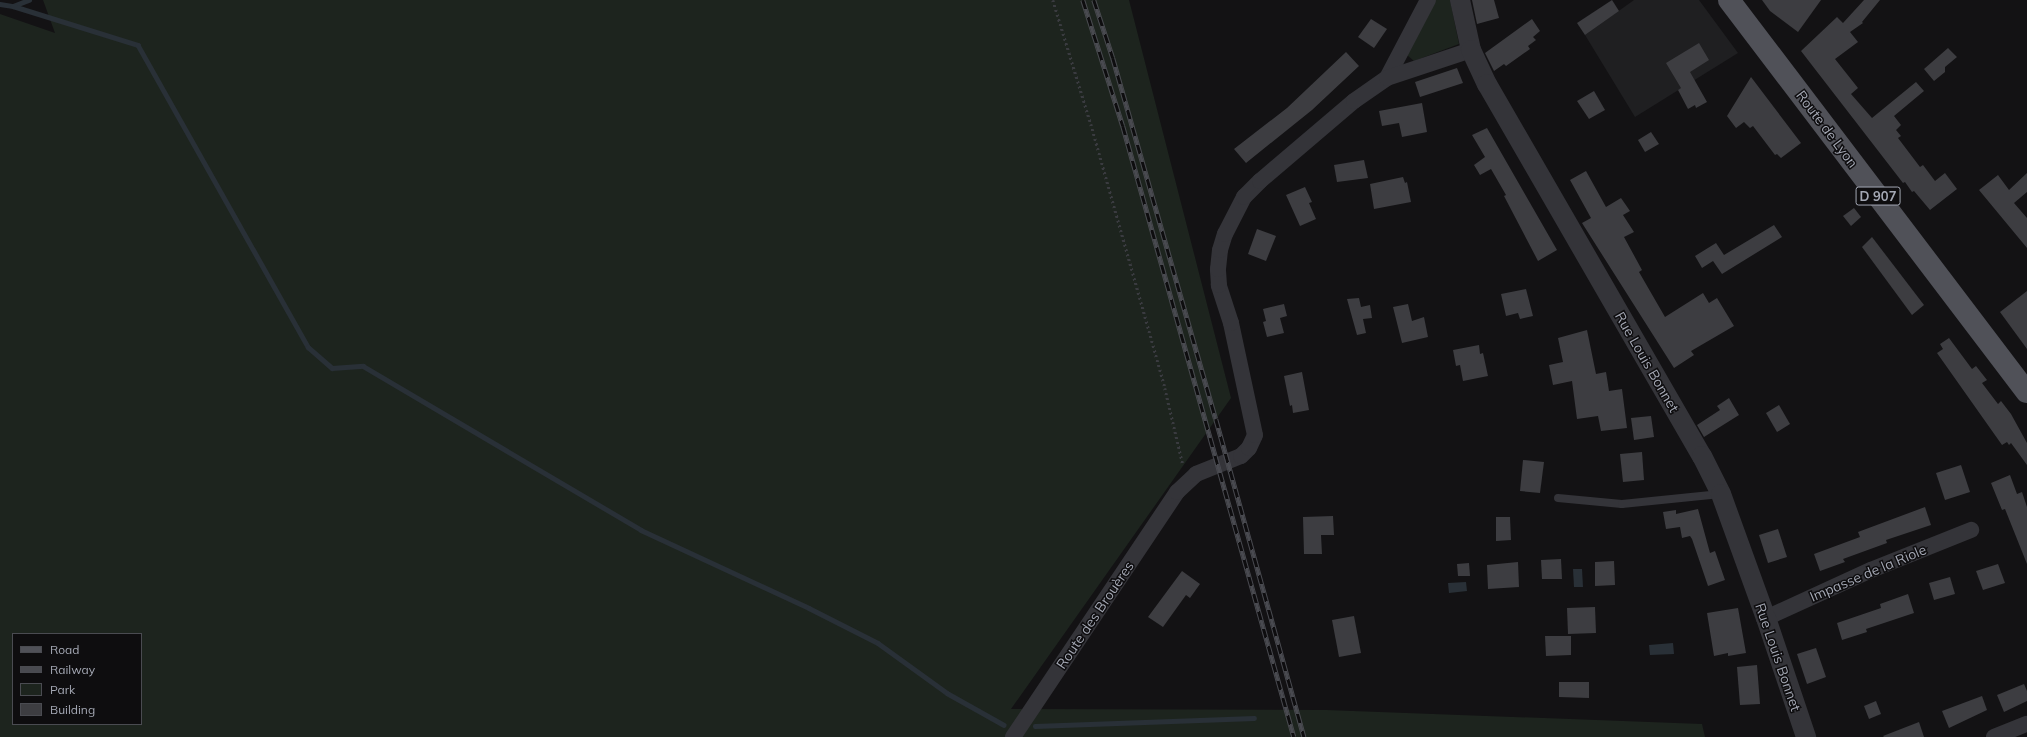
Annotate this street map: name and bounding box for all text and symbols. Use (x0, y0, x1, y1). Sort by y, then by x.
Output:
street label: Route de Lyon (1793, 87, 1861, 171)
road number: D 907 (1855, 185, 1901, 207)
street label: Rue Louis Bonnet (1611, 309, 1683, 415)
street label: Impasse de la Riole (1807, 541, 1929, 605)
street label: Route des Brouères (1053, 558, 1137, 672)
street label: Rue Louis Bonnet (1752, 601, 1804, 713)
legend (12, 633, 142, 725)
text: Road (50, 642, 79, 657)
text: Railway (50, 662, 95, 677)
text: Park (50, 682, 75, 697)
text: Building (50, 702, 95, 717)

